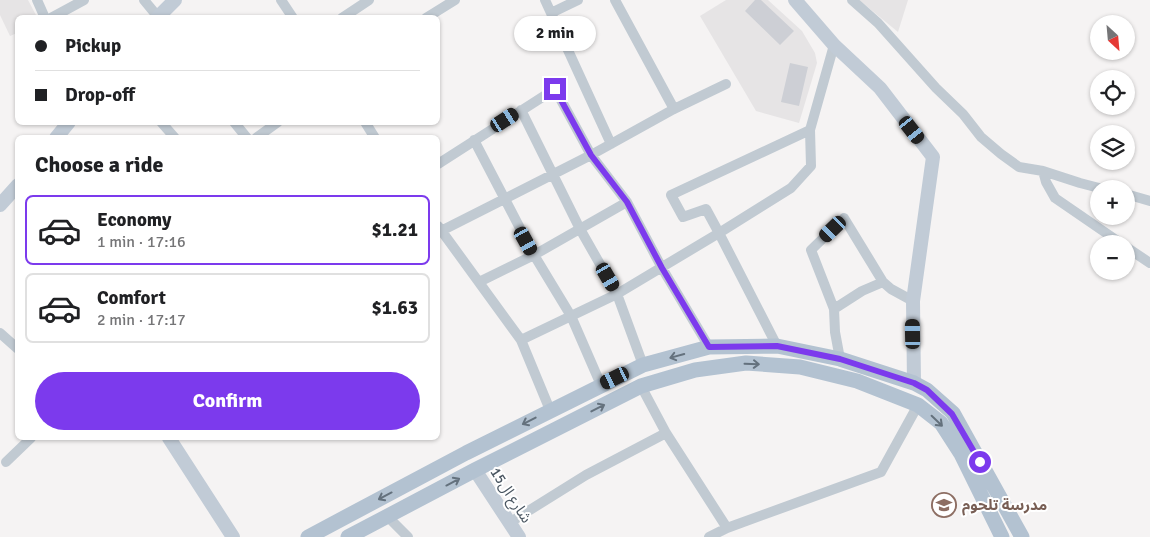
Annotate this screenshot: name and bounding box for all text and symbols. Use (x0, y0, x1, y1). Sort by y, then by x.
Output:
north arrow (1090, 15, 1135, 60)
map controls (1090, 15, 1135, 280)
callout: 2 min (514, 17, 596, 52)
text: 2 min (536, 23, 574, 43)
text: Pickup (65, 34, 121, 58)
button: locate (1090, 70, 1135, 115)
route end (544, 78, 566, 100)
text: Drop-off (65, 83, 135, 107)
car (488, 106, 521, 134)
car (896, 114, 927, 146)
button: layers (1090, 125, 1135, 170)
text: Choose a ride (35, 151, 163, 178)
button: + (1090, 180, 1135, 225)
icon: car (37, 208, 82, 253)
text: Economy (97, 208, 171, 232)
car (816, 213, 849, 245)
text: $1.21 (372, 218, 418, 242)
car (512, 224, 539, 258)
text: 1 min · 17:16 (97, 232, 186, 252)
button: − (1090, 235, 1135, 280)
car (594, 260, 621, 294)
icon: car (37, 286, 82, 331)
text: Comfort (97, 286, 166, 310)
text: $1.63 (372, 296, 418, 320)
text: 2 min · 17:17 (97, 310, 186, 330)
car (905, 319, 920, 349)
one-way arrow (670, 351, 686, 361)
one-way arrow (744, 359, 760, 368)
car (598, 365, 631, 391)
button: Confirm (35, 372, 420, 430)
one-way arrow (590, 403, 605, 412)
one-way arrow (931, 415, 944, 427)
one-way arrow (522, 417, 537, 426)
route start (969, 451, 991, 473)
street label: شارع ال15 (484, 464, 536, 528)
one-way arrow (445, 477, 460, 486)
one-way arrow (378, 492, 393, 501)
school or university icon: مدرسة تلحوم (931, 492, 957, 518)
place label: مدرسة تلحوم (962, 496, 1047, 516)

